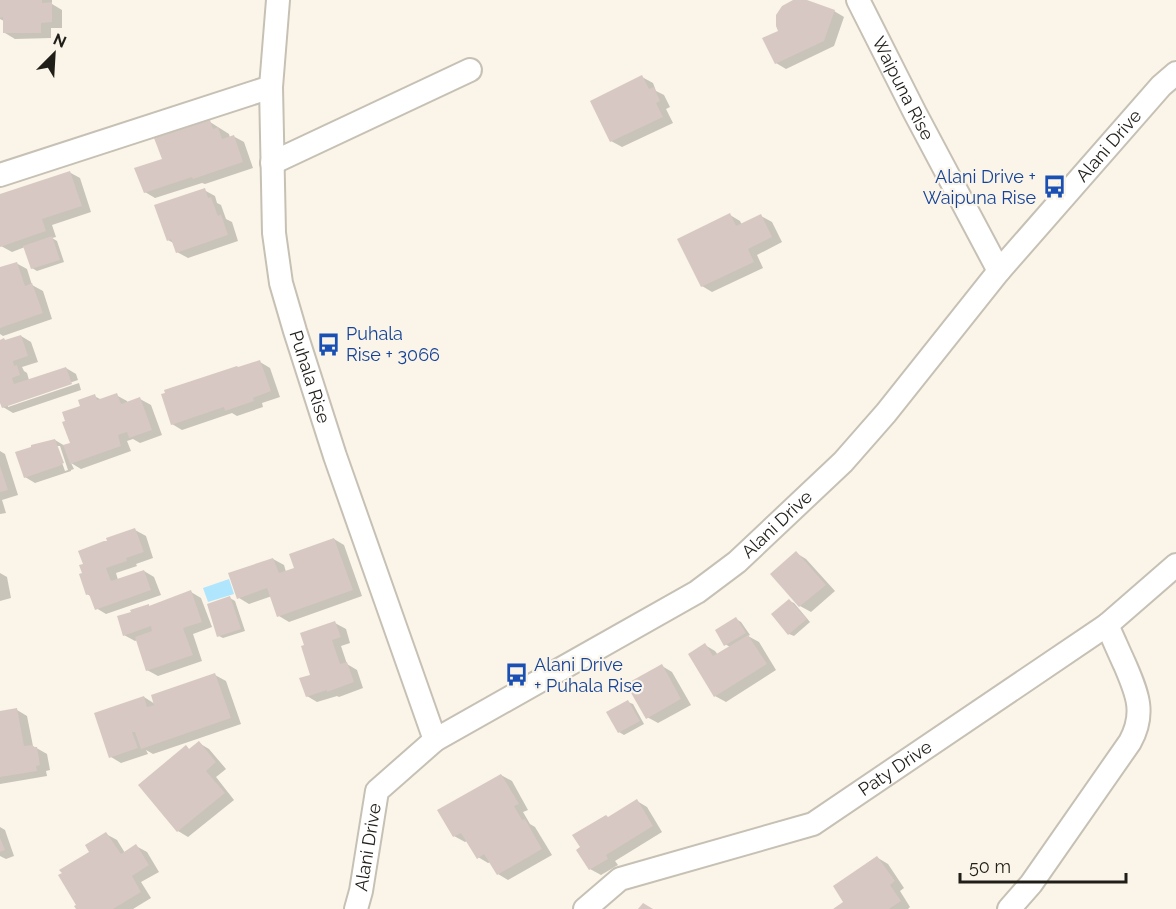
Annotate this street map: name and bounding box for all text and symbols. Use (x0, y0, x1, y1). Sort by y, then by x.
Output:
north arrow (24, 24, 84, 84)
text: N (50, 30, 69, 52)
street label: Waipuna Rise (868, 33, 939, 144)
street label: Alani Drive (1071, 105, 1146, 186)
place label: Alani Drive + Waipuna Rise (923, 166, 1036, 208)
bus stop icon: Alani Drive + Waipuna Rise (1041, 174, 1067, 200)
place label: Puhala Rise + 3066 (346, 323, 440, 365)
street label: Puhala Rise (285, 328, 335, 426)
bus stop icon: Puhala Rise + 3066 (315, 331, 341, 357)
street label: Alani Drive (737, 486, 816, 562)
place label: Alani Drive + Puhala Rise (534, 654, 643, 696)
bus stop icon: Alani Drive + Puhala Rise (503, 662, 529, 688)
street label: Paty Drive (854, 736, 936, 800)
street label: Alani Drive (350, 801, 385, 893)
scale bar (960, 846, 1126, 884)
text: 50 m (969, 856, 1011, 877)

